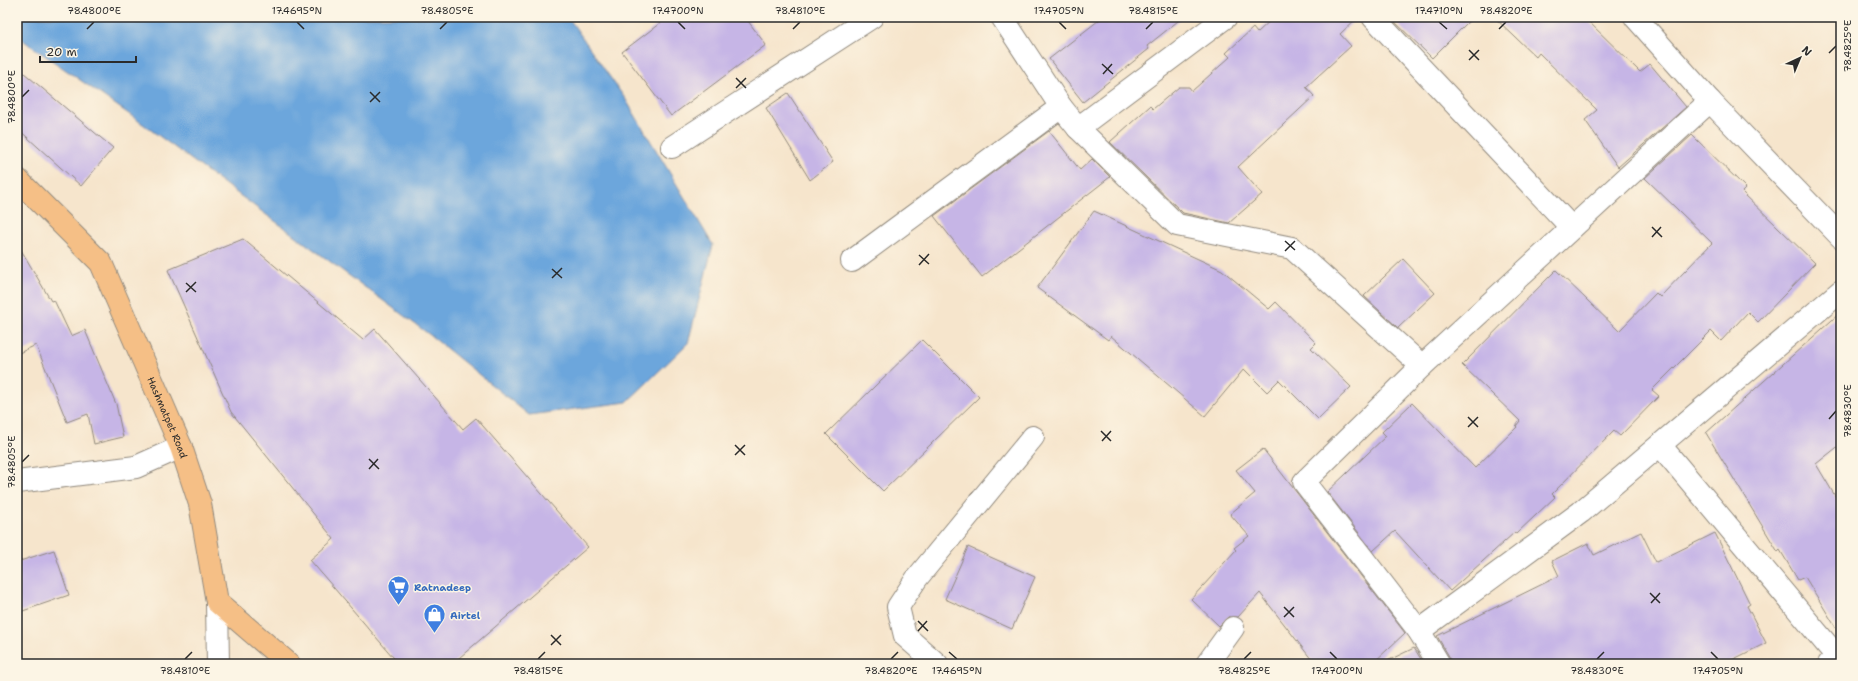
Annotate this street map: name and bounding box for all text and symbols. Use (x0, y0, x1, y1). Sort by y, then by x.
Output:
text: 78.4800°E (67, 4, 121, 17)
text: 17.4695°N (272, 4, 322, 17)
text: 78.4805°E (420, 4, 474, 17)
text: 17.4700°N (652, 4, 704, 17)
text: 78.4810°E (775, 4, 825, 17)
text: 17.4705°N (1034, 4, 1084, 17)
text: 78.4815°E (1128, 4, 1178, 17)
text: 17.4710°N (1415, 4, 1463, 17)
text: 78.4820°E (1479, 4, 1533, 17)
text: 78.4825°E (1841, 20, 1854, 72)
scale bar (40, 38, 136, 64)
north arrow (1780, 38, 1820, 78)
text: N (1798, 43, 1815, 60)
text: 20 m (46, 44, 77, 60)
text: 78.4800°E (5, 70, 18, 124)
street label: Hashmatpet Road (144, 375, 190, 461)
text: 78.4830°E (1841, 384, 1854, 438)
text: 78.4805°E (5, 435, 18, 489)
supermarket icon: Ratnadeep (385, 574, 411, 607)
place label: Ratnadeep (414, 581, 471, 594)
shop icon: Airtel (422, 602, 448, 635)
place label: Airtel (450, 609, 481, 622)
text: 78.4810°E (160, 664, 210, 677)
text: 78.4815°E (513, 664, 563, 677)
text: 78.4820°E (864, 664, 918, 677)
text: 17.4695°N (932, 664, 982, 677)
text: 78.4825°E (1218, 664, 1270, 677)
text: 17.4700°N (1311, 664, 1363, 677)
text: 78.4830°E (1570, 664, 1624, 677)
text: 17.4705°N (1693, 664, 1743, 677)

